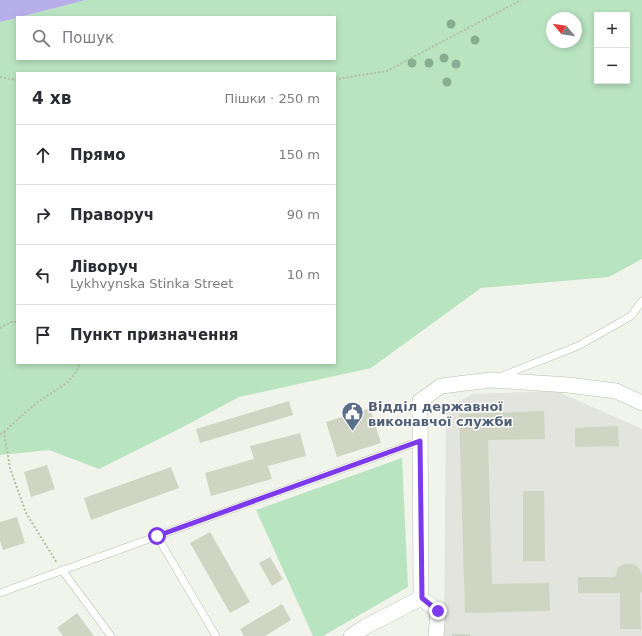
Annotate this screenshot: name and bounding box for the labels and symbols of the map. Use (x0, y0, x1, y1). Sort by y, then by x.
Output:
north arrow (546, 12, 582, 48)
place label: Відділ державної виконавчої служби (368, 399, 513, 429)
public building icon: Відділ державної виконавчої служби (340, 400, 366, 433)
route start (148, 527, 166, 545)
route end (429, 602, 447, 620)

